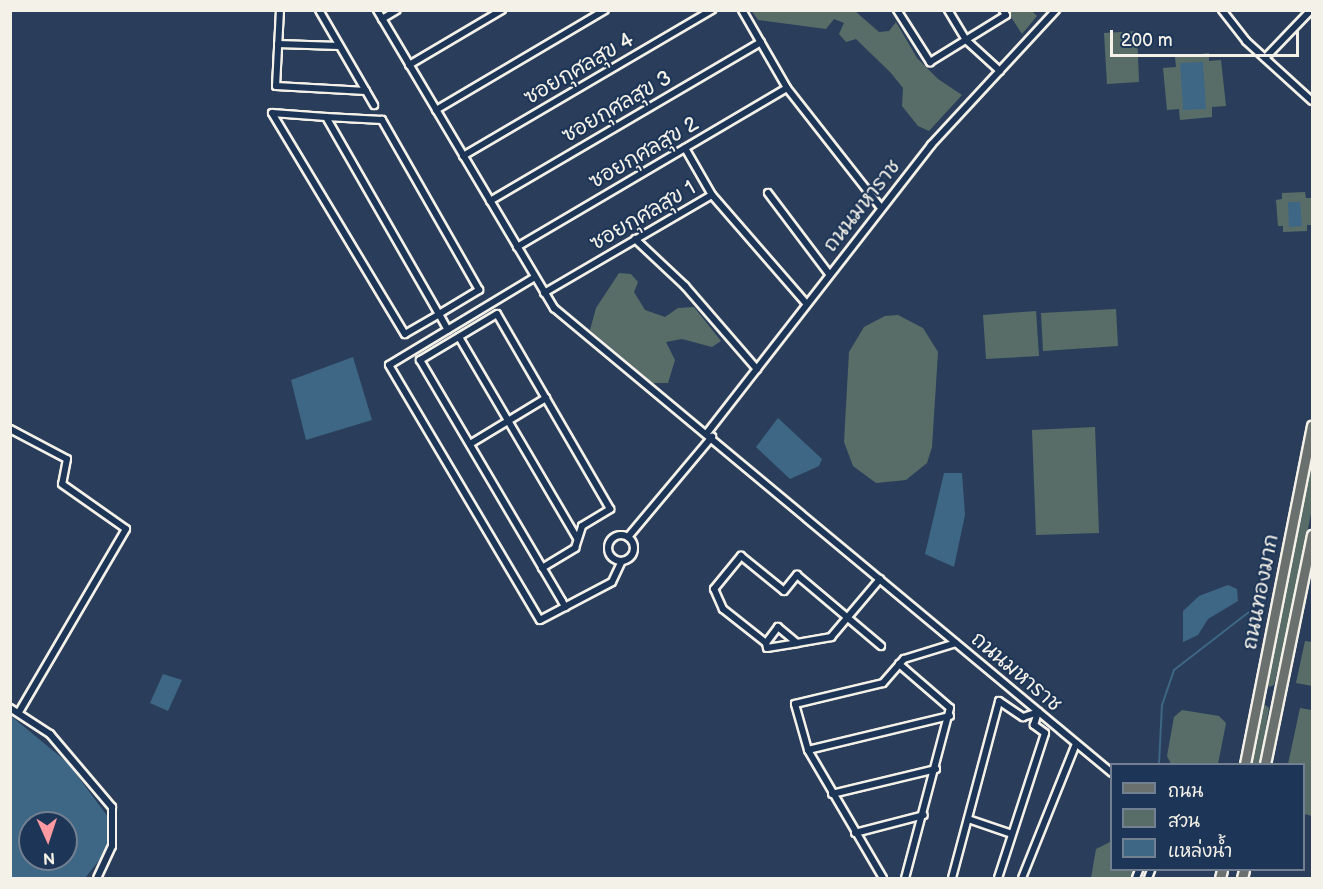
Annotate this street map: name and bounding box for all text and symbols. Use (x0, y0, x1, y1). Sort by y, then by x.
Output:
scale bar (1113, 18, 1302, 56)
street label: ซอยกุศลสุข 4 (520, 27, 638, 111)
text: 200 m (1121, 30, 1173, 51)
street label: ซอยกุศลสุข 3 (558, 65, 676, 149)
street label: ซอยกุศลสุข 2 (585, 112, 703, 194)
street label: ถนนมหาราช (818, 155, 906, 257)
street label: ซอยกุศลสุข 1 (586, 176, 700, 256)
street label: ถนนทองมาก (1237, 532, 1285, 652)
street label: ถนนมหาราช (966, 627, 1066, 717)
legend (1110, 763, 1305, 871)
text: ถนน (1168, 781, 1203, 802)
north arrow (18, 811, 78, 871)
text: สวน (1168, 811, 1200, 832)
text: แหล่งน้ำ (1168, 841, 1232, 862)
text: N (42, 848, 55, 867)

